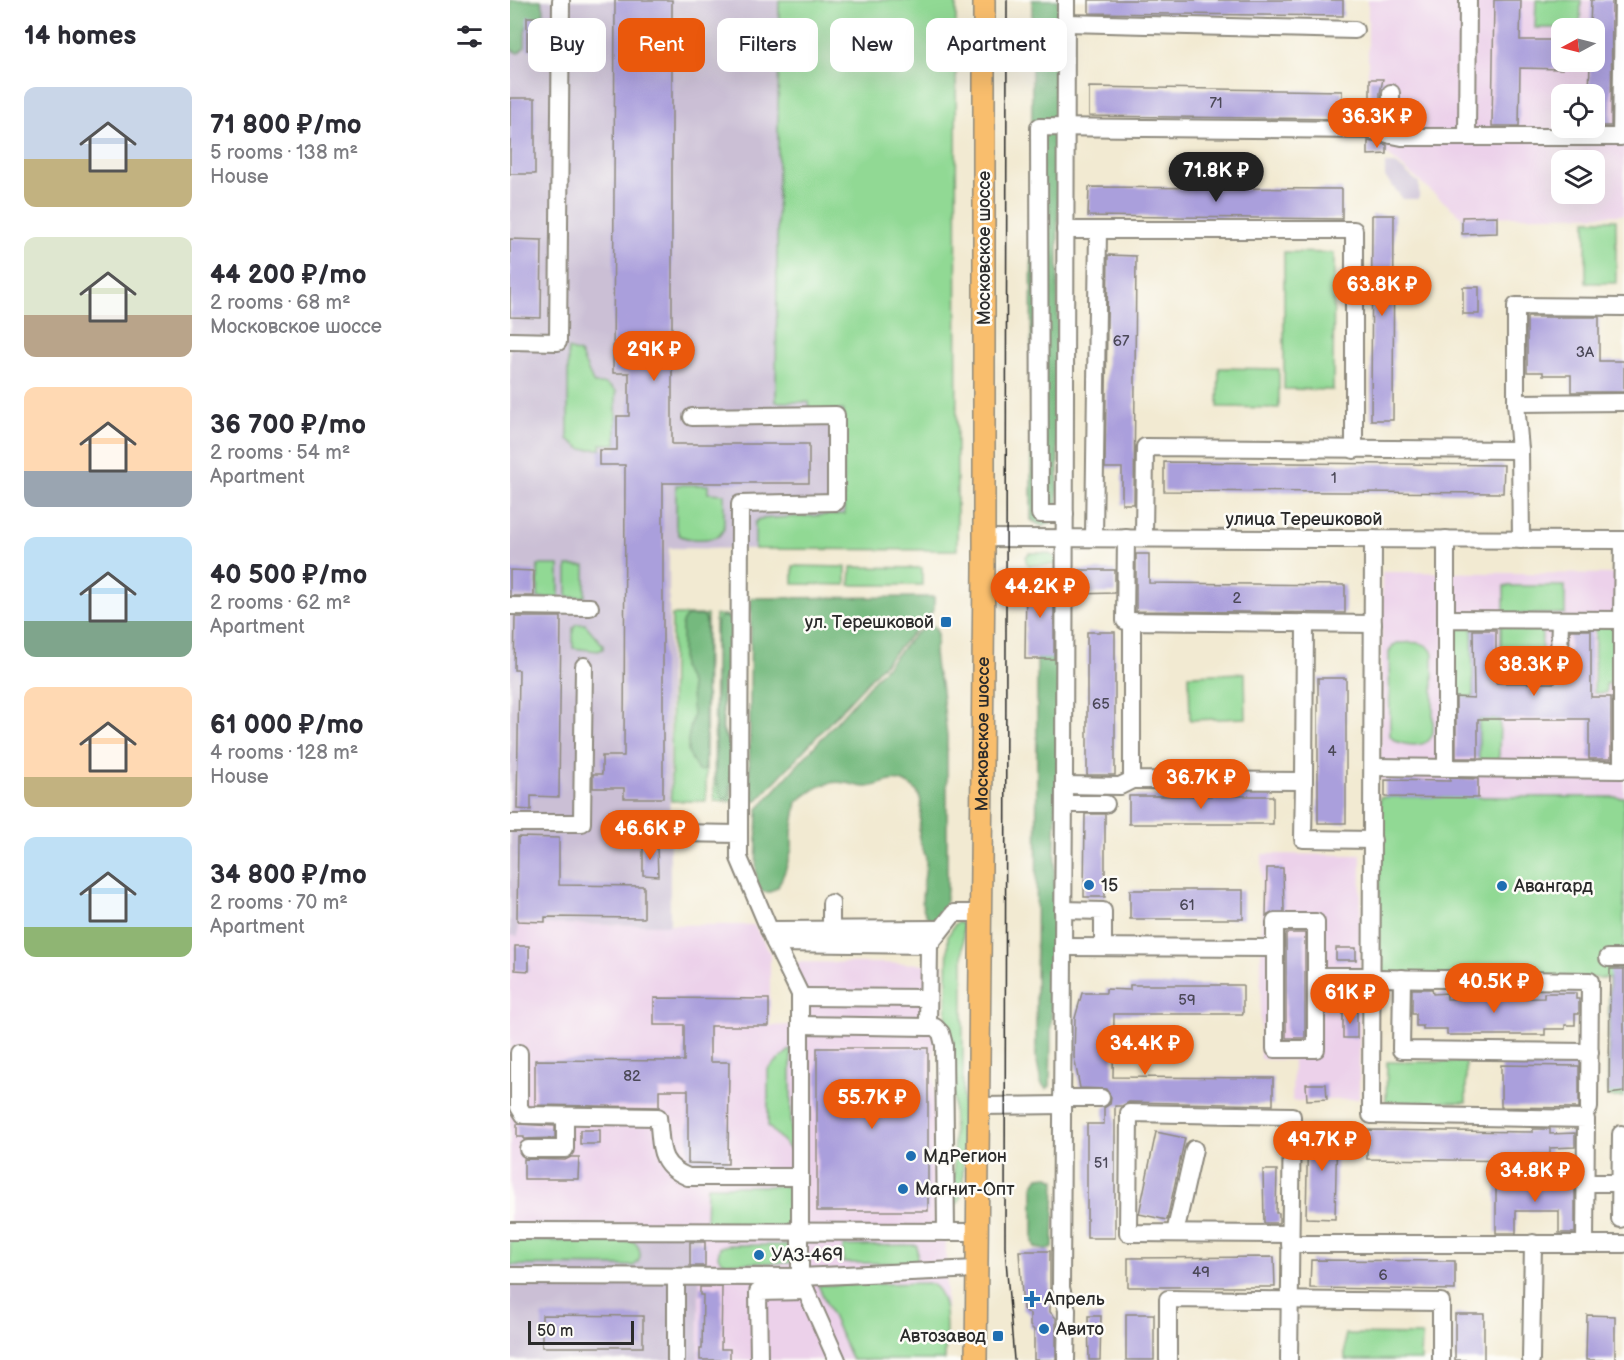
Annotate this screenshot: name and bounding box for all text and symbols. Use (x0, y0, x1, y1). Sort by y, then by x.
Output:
chip: Buy (528, 18, 606, 72)
chip: Rent (618, 18, 705, 72)
chip: Filters (717, 18, 818, 72)
chip: New (830, 18, 914, 72)
chip: Apartment (926, 18, 1067, 72)
north arrow (1551, 18, 1605, 72)
map controls (1551, 18, 1605, 204)
icon: filters (453, 20, 486, 53)
text: 14 homes (24, 21, 136, 52)
button: locate (1551, 84, 1605, 138)
house number: 71 (1209, 94, 1223, 113)
pin: 36.3K ₽ (1322, 98, 1432, 149)
text: 36.3K ₽ (1342, 105, 1412, 129)
text: 71 800 ₽/mo (210, 110, 362, 141)
icon: home (72, 111, 144, 183)
text: 5 rooms · 138 m² (210, 141, 358, 165)
button: layers (1551, 150, 1605, 204)
pin: 71.8K ₽ (1161, 152, 1271, 203)
text: 71.8K ₽ (1183, 159, 1249, 183)
text: House (210, 165, 269, 189)
street label: Московское шоссе (974, 171, 995, 325)
text: 44 200 ₽/mo (210, 260, 366, 291)
icon: home (72, 261, 144, 333)
pin: 63.8K ₽ (1327, 266, 1437, 317)
text: 63.8K ₽ (1347, 273, 1417, 297)
text: 2 rooms · 68 m² (210, 291, 351, 315)
text: Московское шоссе (210, 315, 382, 339)
pin: 29K ₽ (612, 331, 696, 382)
house number: 67 (1113, 332, 1130, 351)
text: 29K ₽ (627, 338, 681, 362)
house number: 3А (1576, 343, 1595, 362)
text: 36 700 ₽/mo (210, 410, 366, 441)
icon: home (72, 411, 144, 483)
text: 2 rooms · 54 m² (210, 441, 350, 465)
text: Apartment (210, 465, 305, 489)
house number: 1 (1331, 469, 1337, 488)
street label: улица Терешковой (1226, 509, 1382, 530)
text: 40 500 ₽/mo (210, 560, 367, 591)
icon: home (72, 561, 144, 633)
pin: 44.2K ₽ (985, 568, 1095, 619)
text: 44.2K ₽ (1005, 575, 1075, 599)
house number: 2 (1233, 589, 1242, 608)
text: 2 rooms · 62 m² (210, 591, 351, 615)
place label: ул. Терешковой (805, 612, 934, 633)
text: Apartment (210, 615, 305, 639)
marker: ул. Терешковой (939, 615, 953, 629)
pin: 38.3K ₽ (1479, 646, 1589, 697)
text: 38.3K ₽ (1499, 653, 1569, 677)
street label: Московское шоссе (972, 656, 994, 812)
house number: 65 (1092, 695, 1110, 714)
text: 61 000 ₽/mo (210, 710, 364, 741)
icon: home (72, 711, 144, 783)
text: 4 rooms · 128 m² (210, 741, 358, 765)
house number: 4 (1327, 742, 1337, 761)
pin: 36.7K ₽ (1146, 759, 1256, 810)
text: House (210, 765, 269, 789)
text: 36.7K ₽ (1166, 766, 1236, 790)
pin: 46.6K ₽ (595, 810, 705, 861)
text: 46.6K ₽ (614, 817, 686, 841)
text: 34 800 ₽/mo (210, 860, 367, 891)
icon: home (72, 861, 144, 933)
place label: 15 (1101, 875, 1118, 896)
place label: Авангард (1513, 876, 1593, 897)
marker: 15 (1082, 878, 1096, 892)
marker: Авангард (1495, 879, 1509, 893)
text: 2 rooms · 70 m² (210, 891, 348, 915)
house number: 61 (1180, 896, 1194, 915)
text: Apartment (210, 915, 305, 939)
pin: 40.5K ₽ (1439, 963, 1549, 1014)
text: 40.5K ₽ (1459, 970, 1529, 994)
pin: 61K ₽ (1308, 974, 1392, 1025)
text: 61K ₽ (1324, 981, 1376, 1005)
house number: 59 (1178, 991, 1196, 1010)
pin: 34.4K ₽ (1090, 1025, 1200, 1076)
text: 34.4K ₽ (1110, 1032, 1180, 1056)
house number: 82 (623, 1067, 641, 1086)
pin: 55.7K ₽ (817, 1079, 927, 1130)
text: 55.7K ₽ (837, 1086, 907, 1110)
pin: 49.7K ₽ (1267, 1121, 1377, 1172)
text: 49.7K ₽ (1287, 1128, 1357, 1152)
place label: МдРегион (923, 1146, 1007, 1167)
marker: МдРегион (904, 1149, 918, 1163)
pin: 34.8K ₽ (1480, 1152, 1590, 1203)
house number: 51 (1094, 1154, 1108, 1173)
text: 34.8K ₽ (1500, 1159, 1570, 1183)
place label: Магнит-Опт (915, 1179, 1015, 1200)
marker: Магнит-Опт (896, 1182, 910, 1196)
place label: УАЗ-469 (771, 1245, 843, 1266)
marker: УАЗ-469 (752, 1248, 766, 1262)
house number: 49 (1192, 1263, 1210, 1282)
house number: 6 (1378, 1266, 1388, 1285)
place label: Апрель (1043, 1289, 1105, 1310)
marker: Апрель (1025, 1292, 1039, 1306)
scale bar (528, 1318, 634, 1346)
place label: Авито (1055, 1319, 1104, 1340)
text: 50 m (537, 1322, 573, 1341)
marker: Авито (1037, 1322, 1051, 1336)
place label: Автозавод (899, 1326, 986, 1347)
marker: Автозавод (991, 1329, 1005, 1343)

